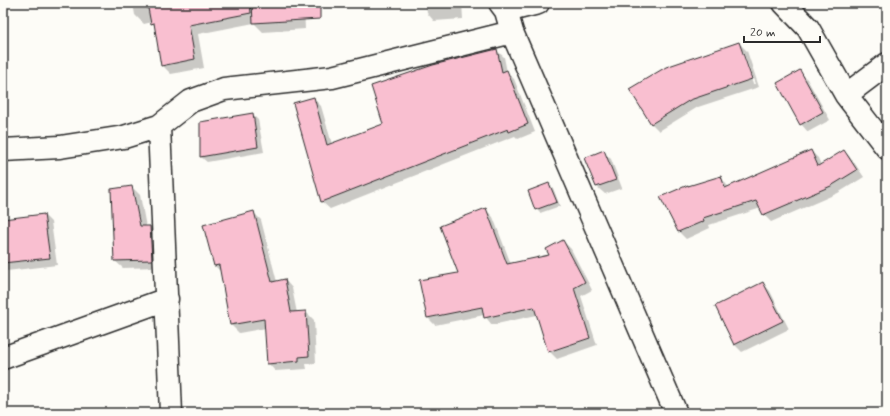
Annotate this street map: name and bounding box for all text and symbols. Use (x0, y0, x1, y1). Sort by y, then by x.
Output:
scale bar (744, 18, 820, 44)
text: 20 m (750, 25, 776, 41)

